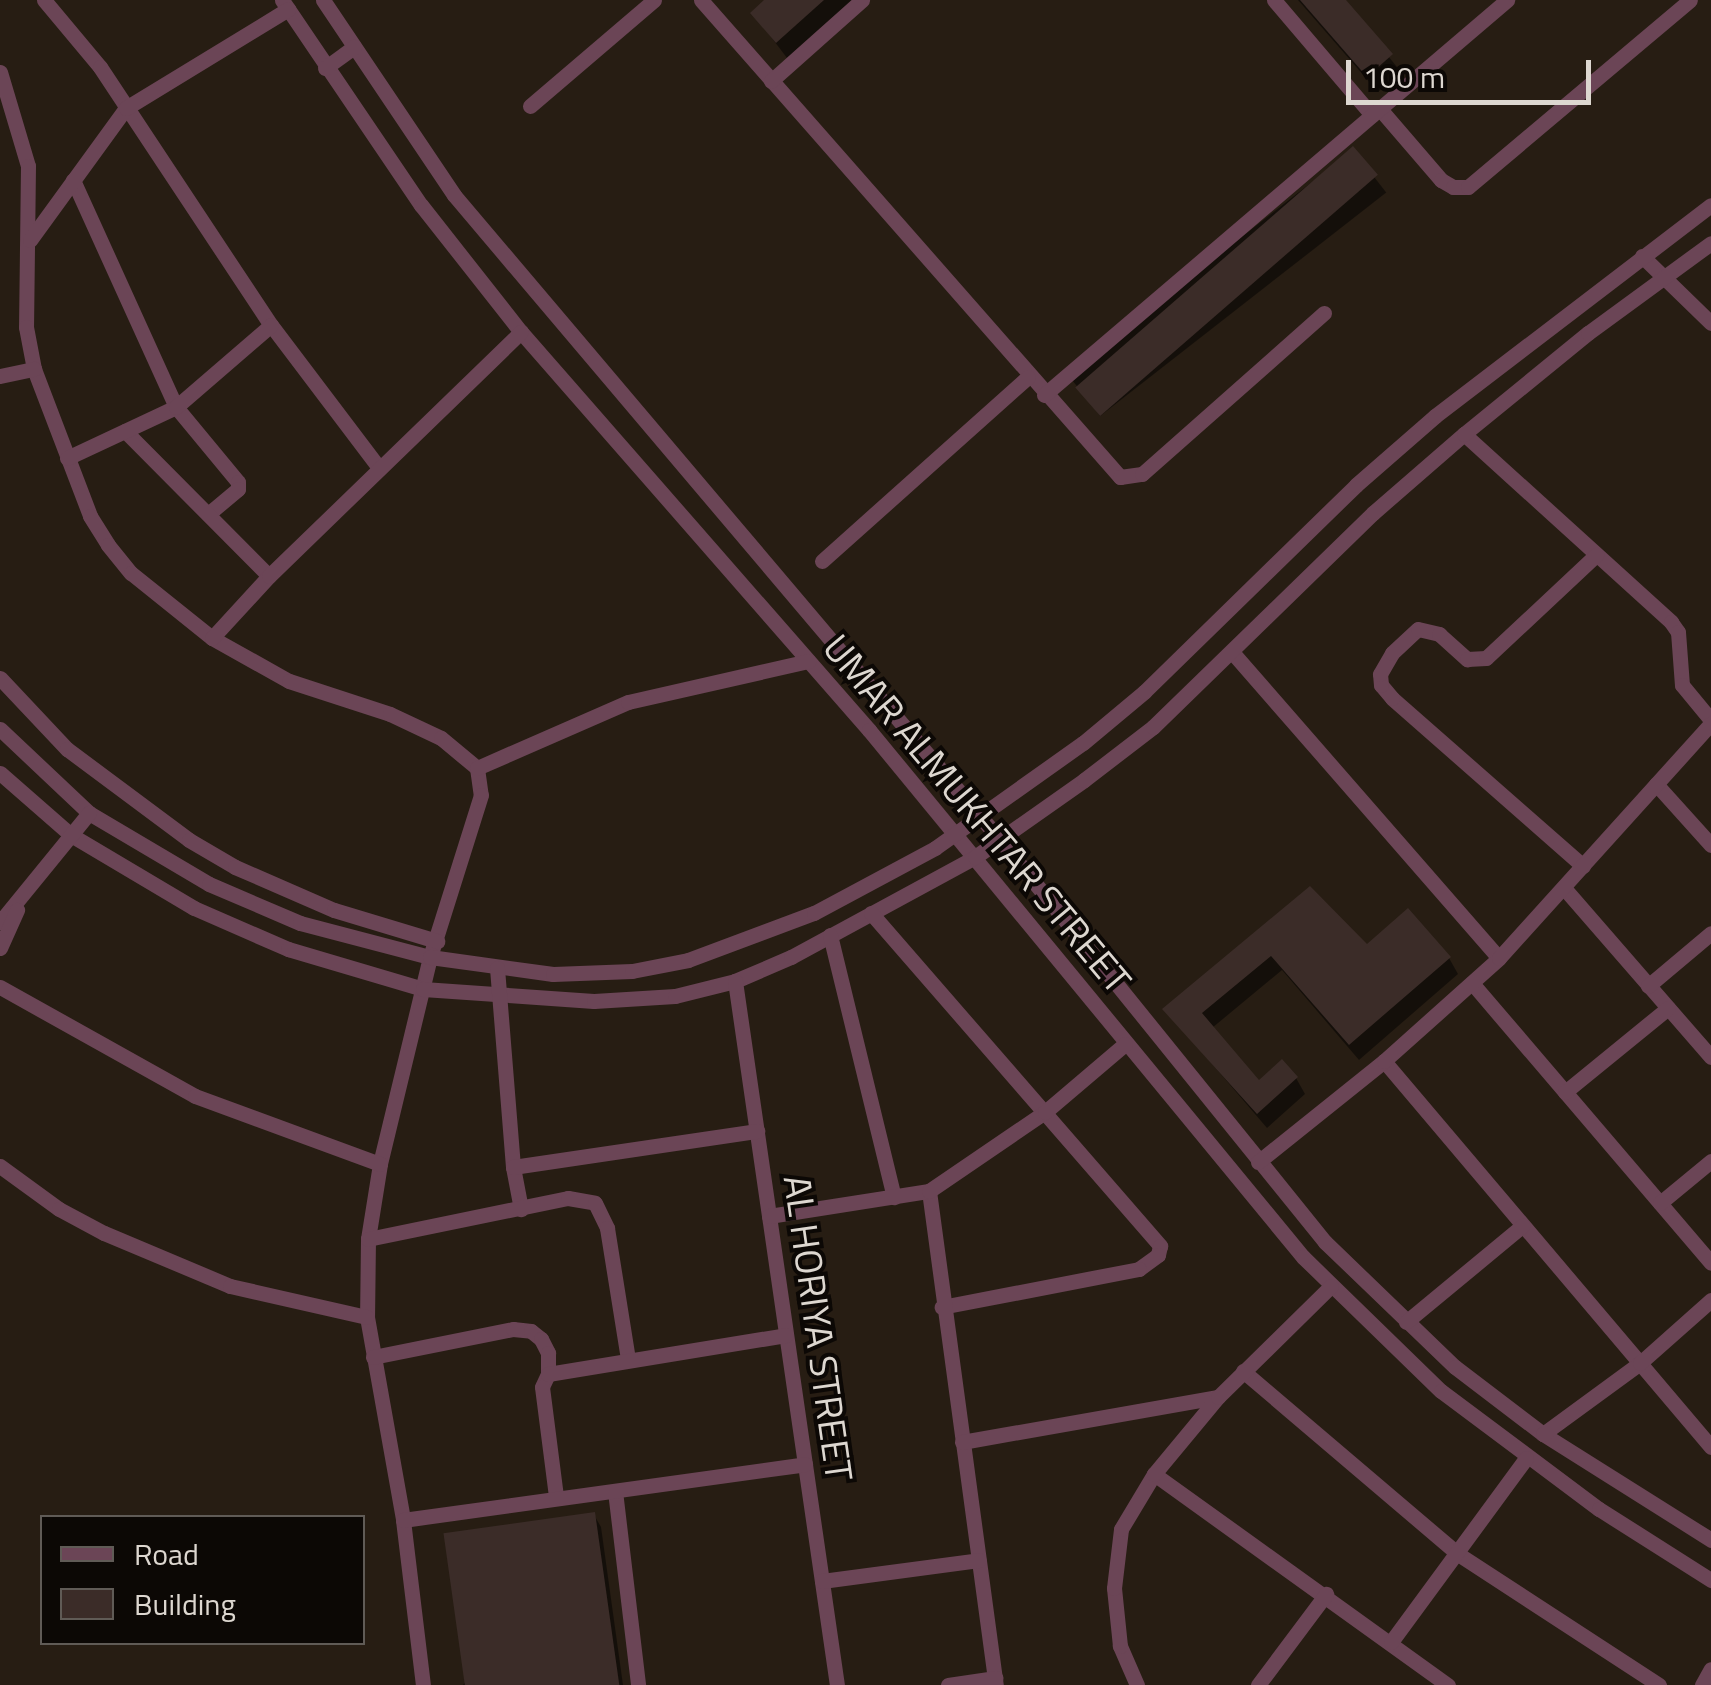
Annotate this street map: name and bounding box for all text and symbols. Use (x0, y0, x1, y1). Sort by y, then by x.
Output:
scale bar (1351, 40, 1596, 102)
text: 100 m (1363, 54, 1445, 100)
street label: UMAR ALMUKHTAR STREET (814, 625, 1140, 1003)
street label: AL HORIYA STREET (774, 1172, 862, 1484)
legend (40, 1515, 365, 1645)
text: Road (134, 1531, 199, 1577)
text: Building (134, 1581, 236, 1627)

